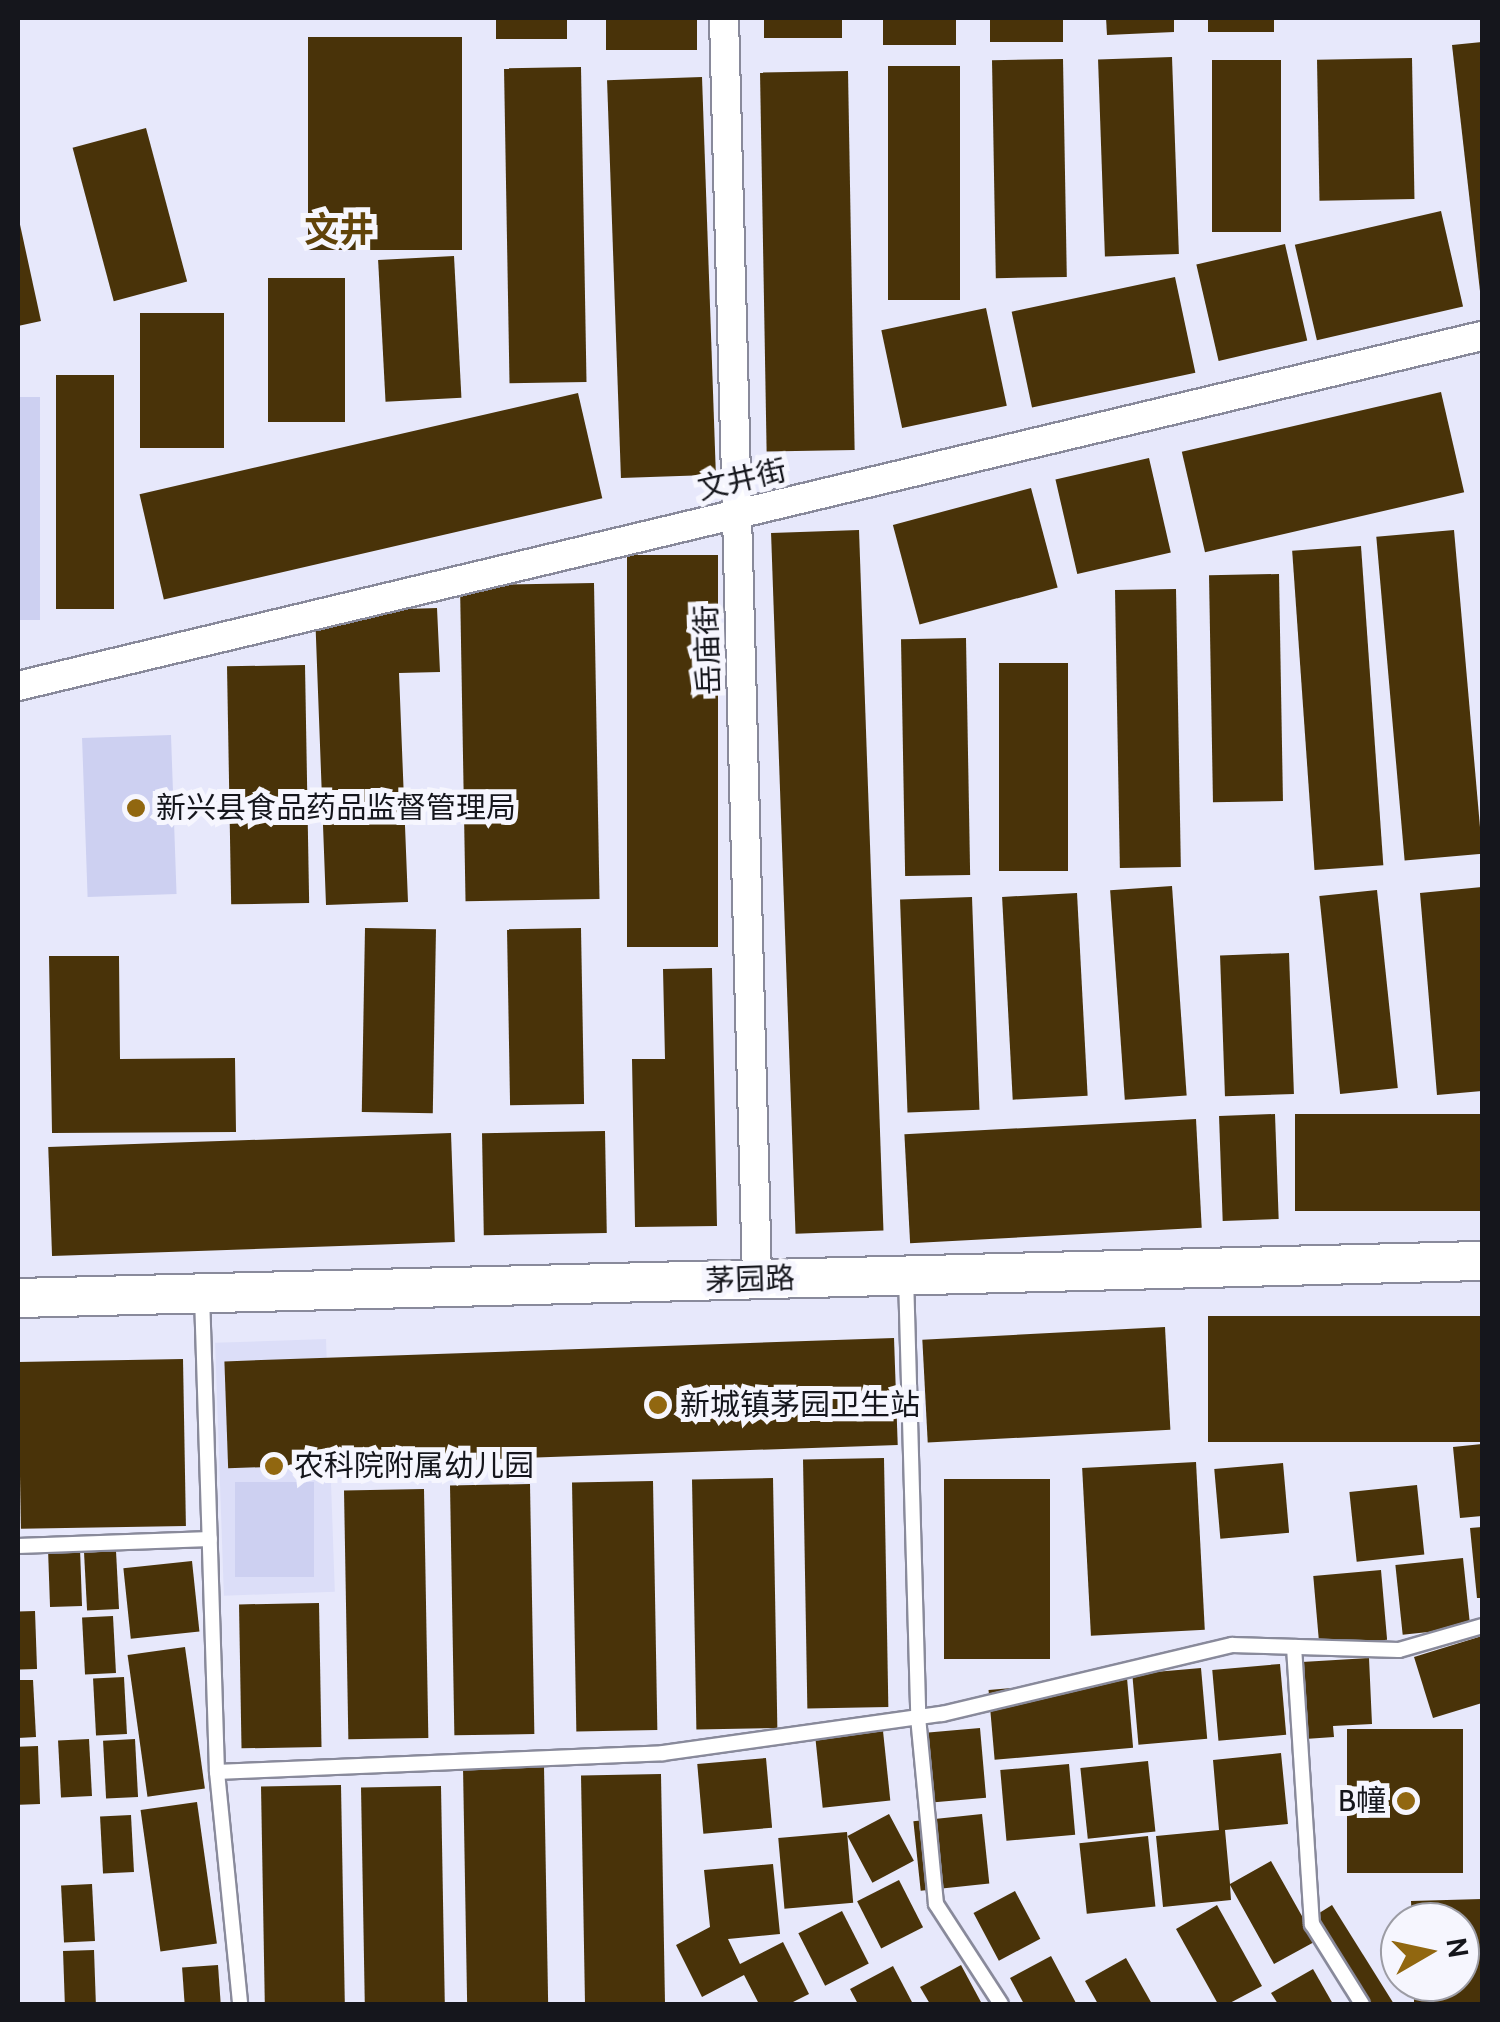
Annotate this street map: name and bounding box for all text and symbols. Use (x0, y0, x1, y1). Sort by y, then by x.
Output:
district label: 文井 (304, 209, 374, 251)
street label: 文井街 (694, 452, 790, 508)
street label: 岳庙街 (688, 604, 728, 696)
place label: 新兴县食品药品监督管理局 (156, 790, 516, 826)
marker: 新兴县食品药品监督管理局 (125, 797, 147, 819)
street label: 茅园路 (704, 1260, 796, 1300)
place label: 新城镇茅园卫生站 (680, 1387, 920, 1423)
marker: 新城镇茅园卫生站 (645, 1392, 671, 1418)
place label: 农科院附属幼儿园 (294, 1448, 534, 1484)
marker: 农科院附属幼儿园 (263, 1455, 285, 1477)
place label: B幢 (1338, 1783, 1386, 1819)
marker: B幢 (1395, 1790, 1417, 1812)
north arrow (1380, 1902, 1480, 2002)
text: N (1439, 1935, 1476, 1960)

